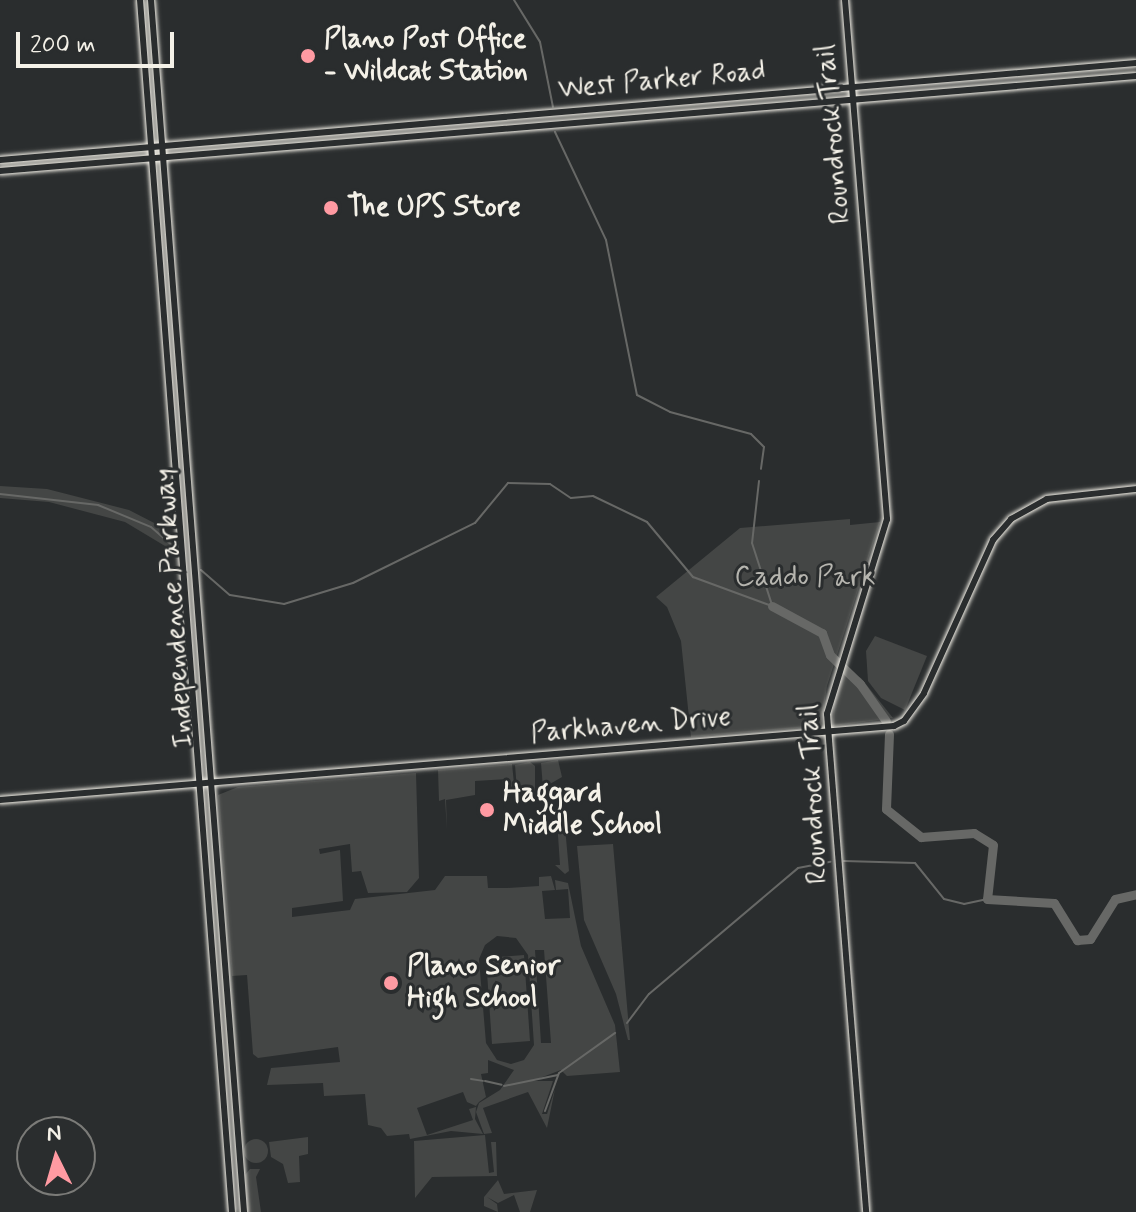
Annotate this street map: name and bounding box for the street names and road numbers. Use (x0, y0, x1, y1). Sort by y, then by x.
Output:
street label: Roundrock Trail (810, 45, 858, 223)
street label: West Parker Road (557, 55, 767, 107)
street label: Independence Parkway (149, 468, 201, 748)
street label: Parkhaven Drive (529, 700, 733, 752)
street label: Roundrock Trail (793, 705, 835, 883)

